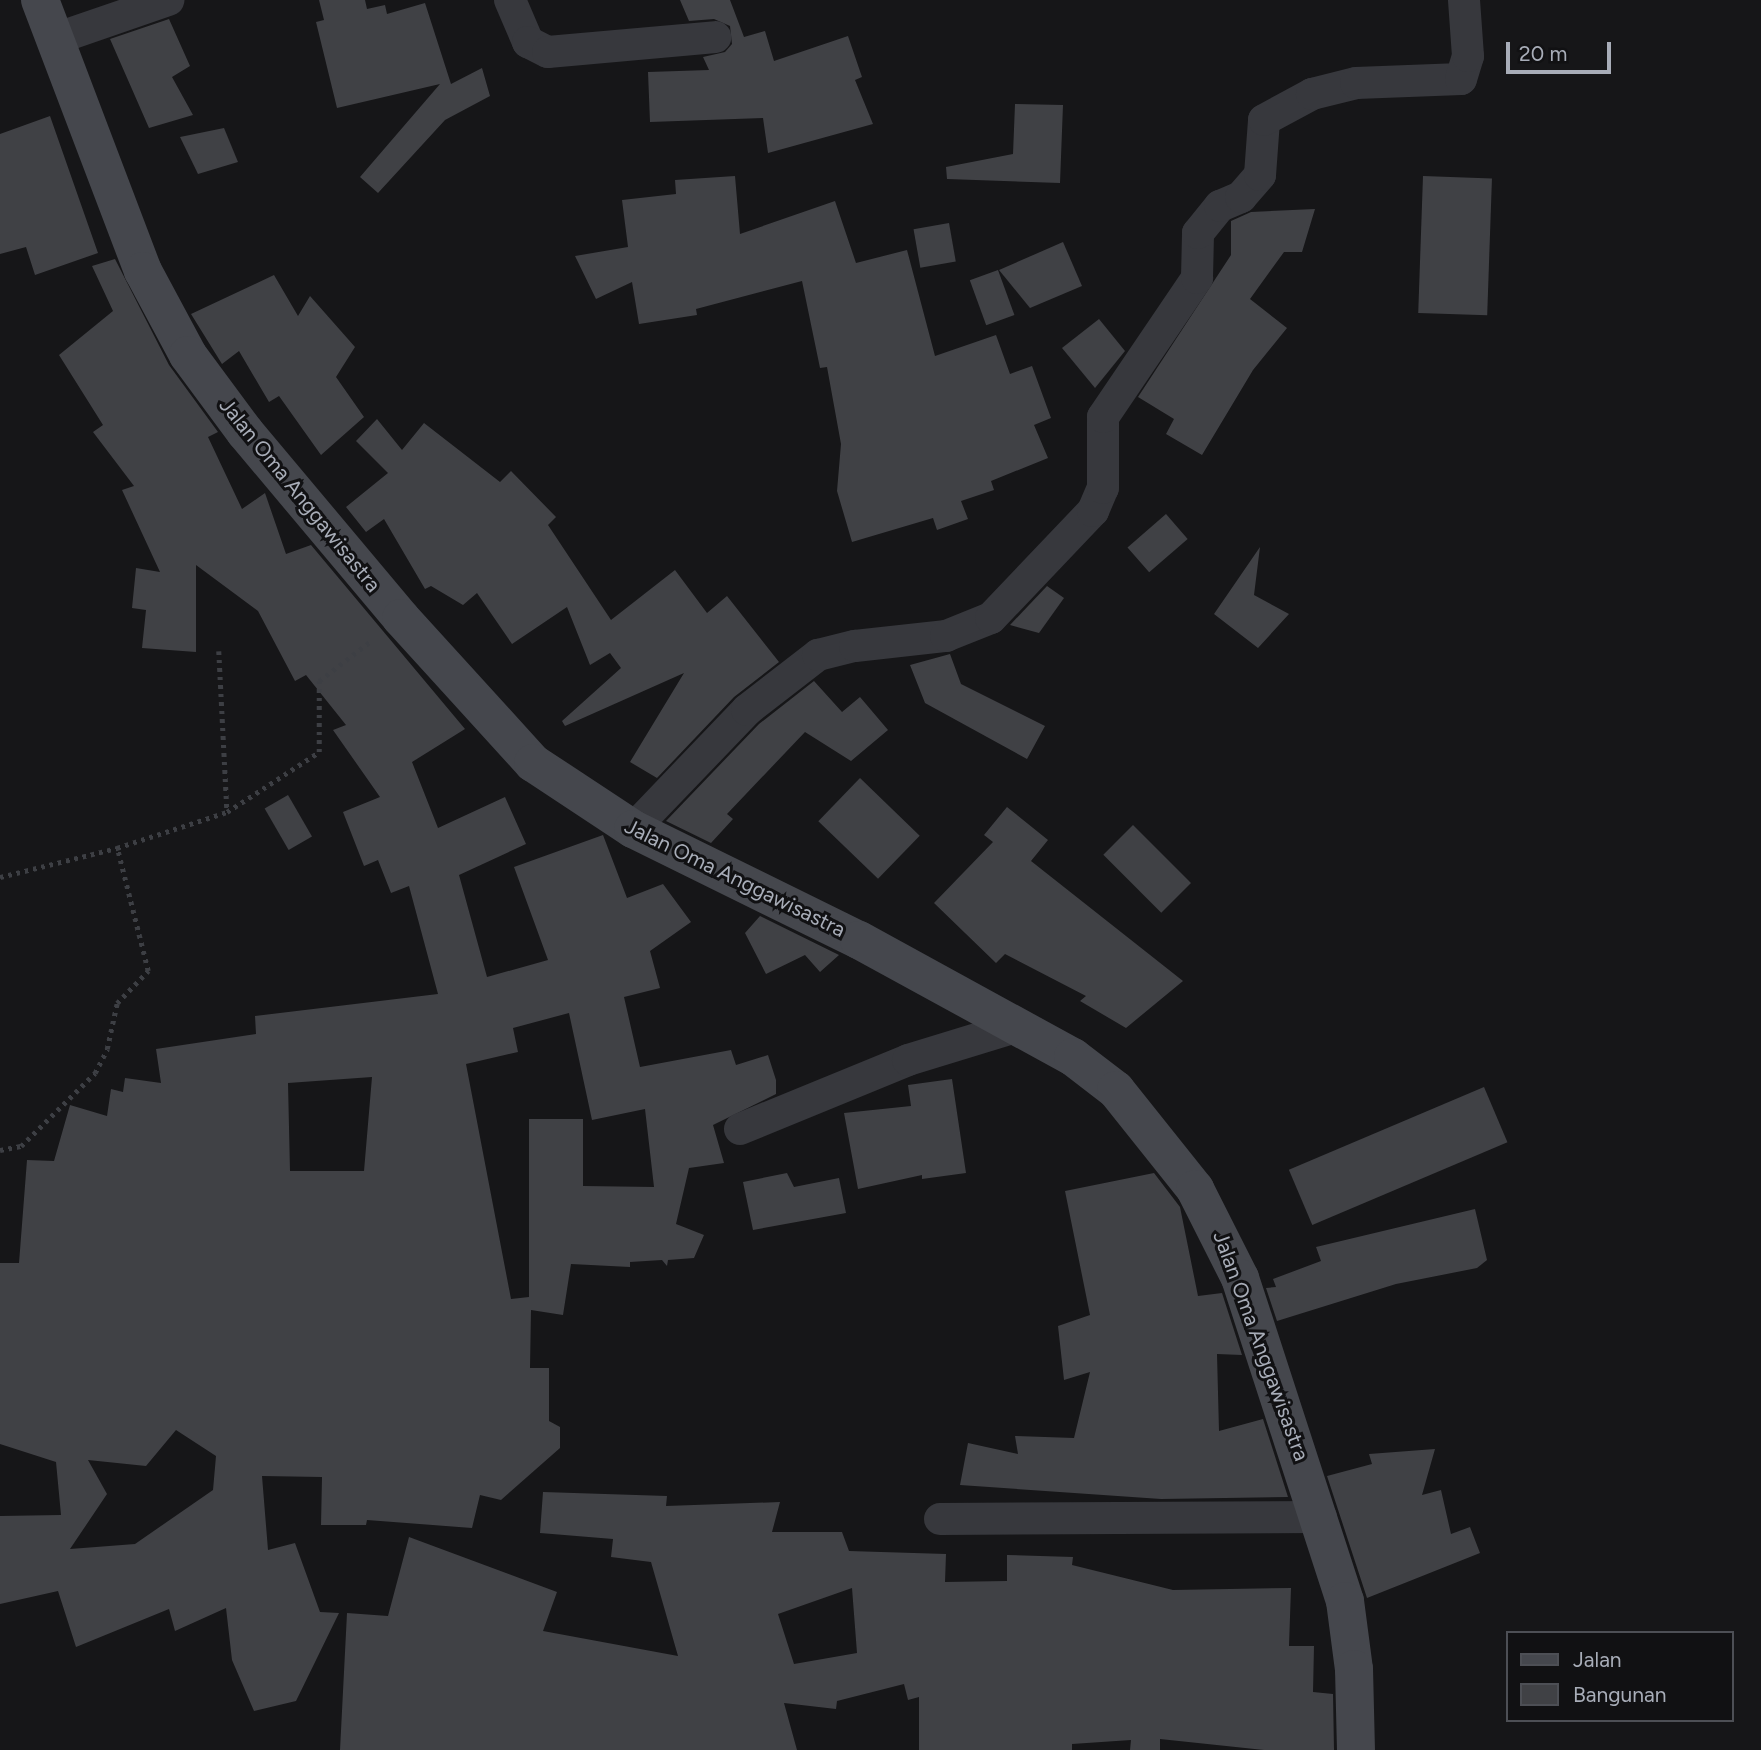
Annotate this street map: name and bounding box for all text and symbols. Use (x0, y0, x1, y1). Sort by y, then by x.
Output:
scale bar (1509, 28, 1614, 72)
text: 20 m (1519, 41, 1567, 66)
street label: Jalan Oma Anggawisastra (214, 393, 386, 597)
street label: Jalan Oma Anggawisastra (621, 814, 849, 942)
street label: Jalan Oma Anggawisastra (1208, 1228, 1314, 1464)
legend (1506, 1631, 1733, 1722)
text: Jalan (1573, 1647, 1622, 1672)
text: Bangunan (1573, 1682, 1666, 1707)

